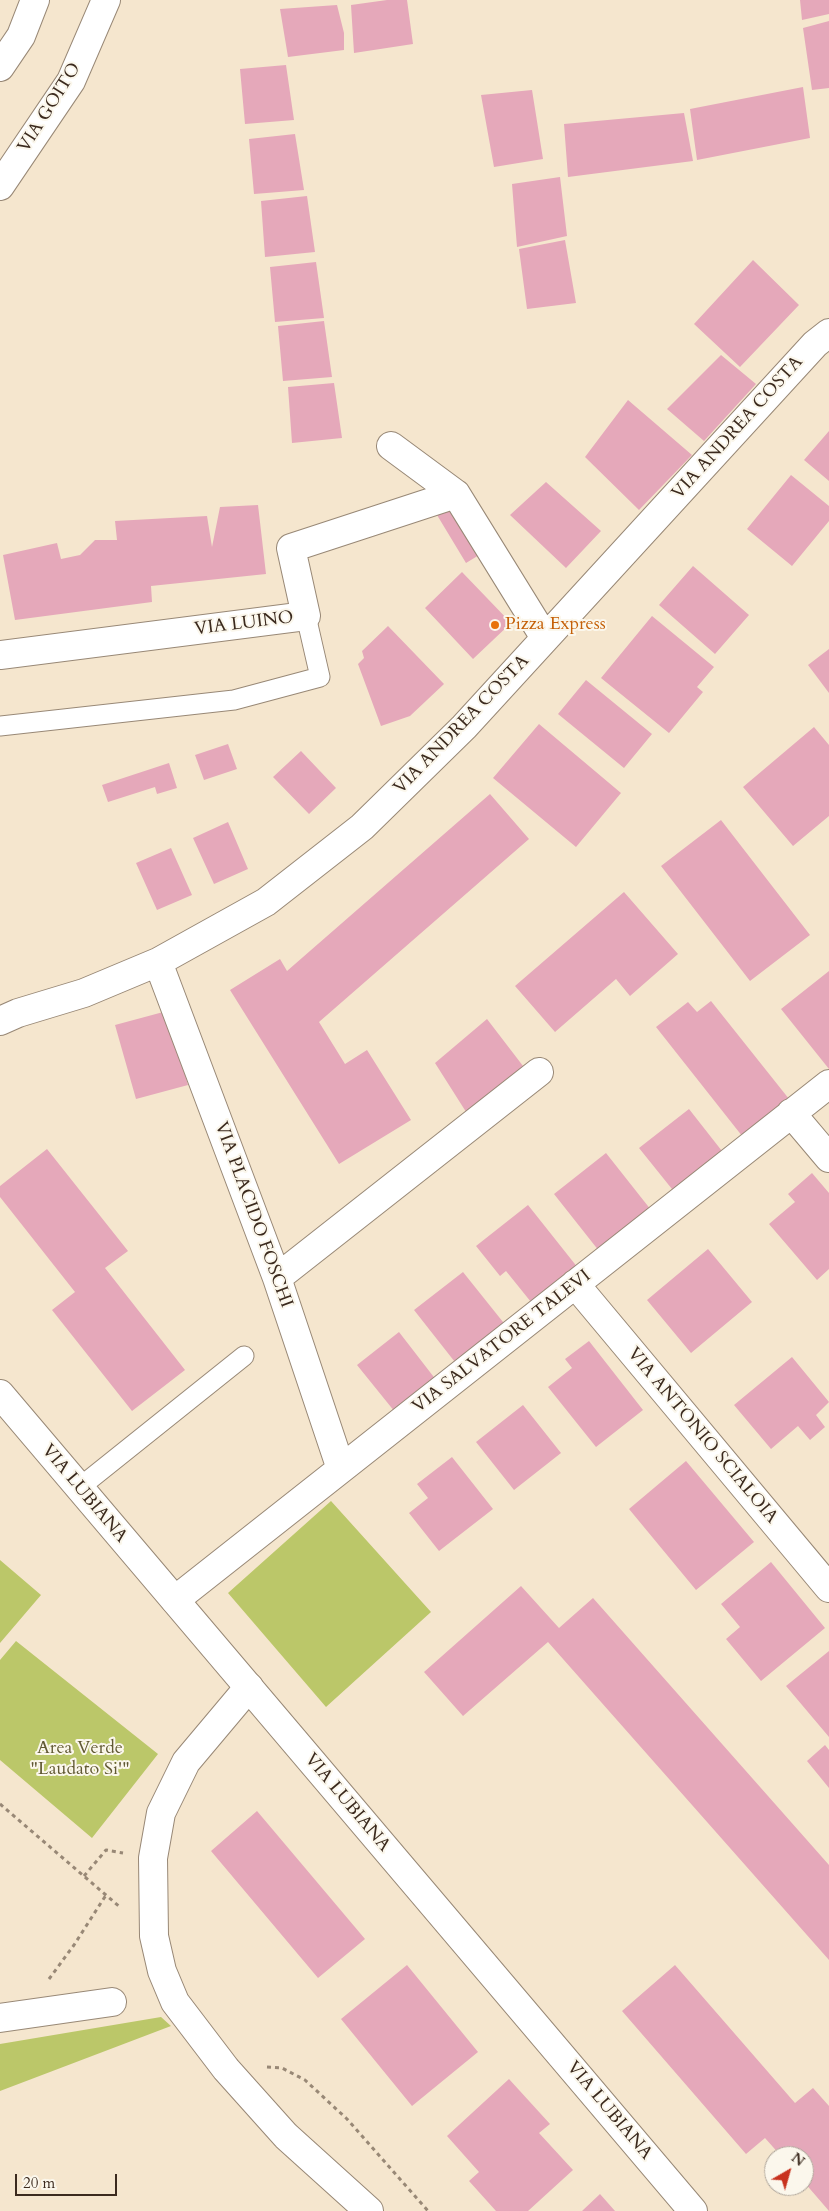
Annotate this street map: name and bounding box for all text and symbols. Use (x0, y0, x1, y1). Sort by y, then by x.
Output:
street label: VIA GOITO (14, 59, 86, 157)
street label: VIA ANDREA COSTA (668, 352, 808, 504)
street label: VIA LUINO (193, 607, 295, 641)
place label: Pizza Express (505, 614, 606, 636)
marker: Pizza Express (489, 619, 501, 631)
street label: VIA ANDREA COSTA (390, 651, 534, 799)
street label: VIA PLACIDO FOSCHI (209, 1119, 297, 1311)
street label: VIA SALVATORE TALEVI (409, 1266, 595, 1418)
street label: VIA ANTONIO SCIALOIA (622, 1344, 782, 1528)
street label: VIA LUBIANA (37, 1440, 131, 1548)
park label: Area Verde "Laudato Si'" (31, 1738, 129, 1780)
street label: VIA LUBIANA (300, 1749, 394, 1857)
street label: VIA LUBIANA (562, 2057, 656, 2165)
north arrow (764, 2146, 814, 2196)
text: N (787, 2148, 809, 2171)
scale bar (18, 2164, 120, 2196)
text: 20 m (23, 2173, 55, 2193)

